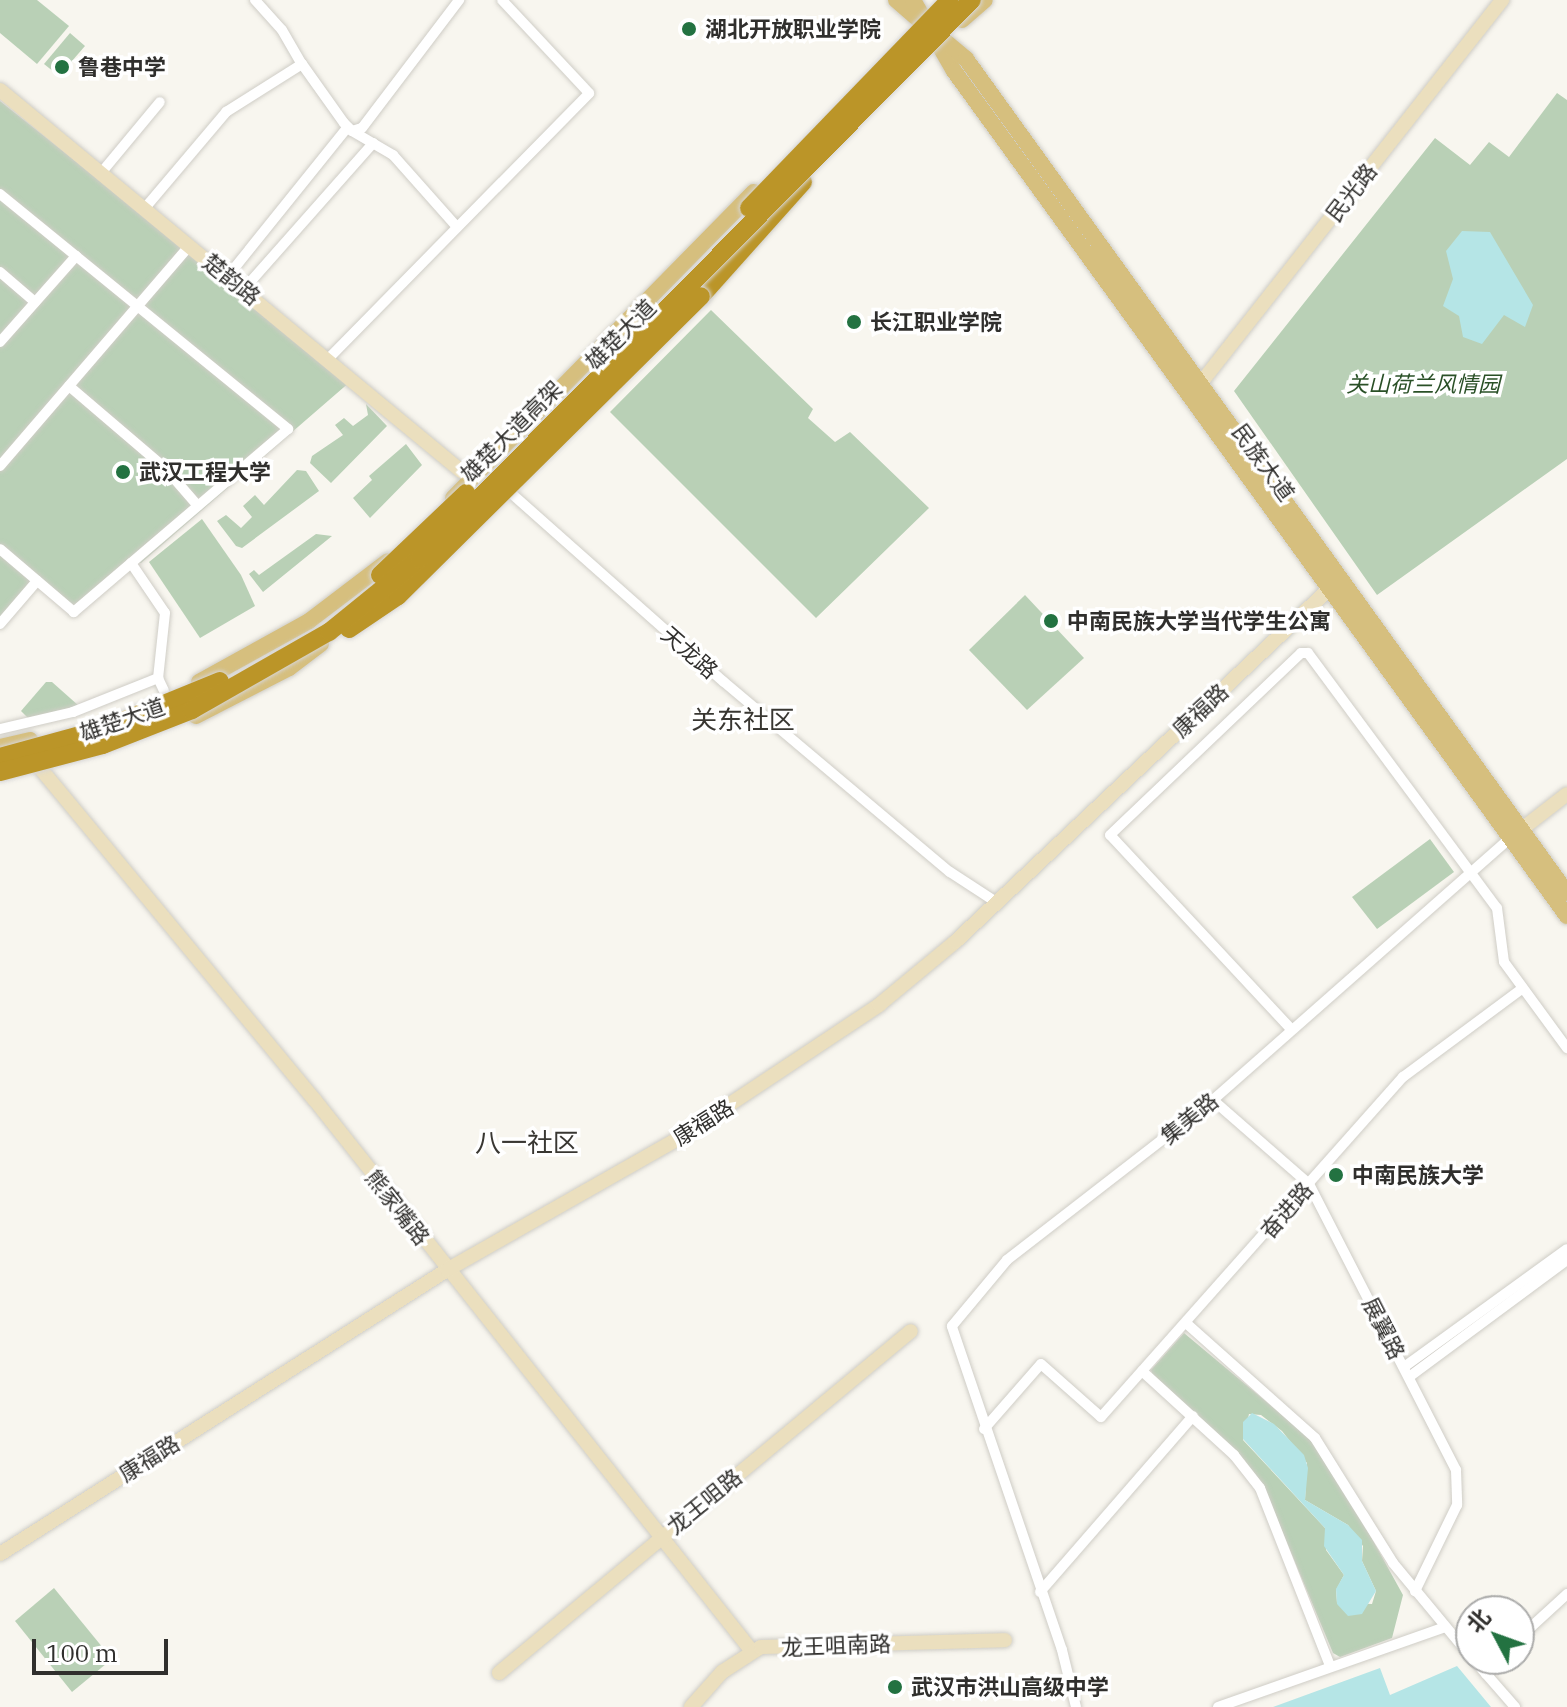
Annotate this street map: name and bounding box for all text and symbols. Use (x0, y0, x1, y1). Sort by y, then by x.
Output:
place label: 湖北开放职业学院 (705, 16, 881, 42)
marker: 湖北开放职业学院 (680, 20, 698, 38)
place label: 鲁巷中学 (78, 54, 166, 80)
marker: 鲁巷中学 (53, 58, 71, 76)
street label: 民光路 (1320, 158, 1382, 226)
street label: 楚韵路 (198, 248, 266, 310)
street label: 雄楚大道 (580, 294, 660, 374)
place label: 长江职业学院 (870, 309, 1002, 335)
marker: 长江职业学院 (845, 313, 863, 331)
park label: 关山荷兰风情园 (1346, 371, 1500, 397)
street label: 雄楚大道高架 (455, 375, 567, 487)
street label: 民族大道 (1227, 419, 1301, 505)
place label: 武汉工程大学 (139, 459, 271, 485)
marker: 武汉工程大学 (114, 463, 132, 481)
place label: 中南民族大学当代学生公寓 (1067, 608, 1331, 634)
marker: 中南民族大学当代学生公寓 (1042, 612, 1060, 630)
street label: 天龙路 (656, 620, 724, 684)
street label: 康福路 (1167, 678, 1233, 742)
street label: 雄楚大道 (76, 692, 168, 746)
district label: 关东社区 (691, 704, 795, 736)
street label: 集美路 (1155, 1087, 1223, 1149)
street label: 康福路 (668, 1093, 738, 1151)
district label: 八一社区 (475, 1127, 579, 1159)
place label: 中南民族大学 (1352, 1162, 1484, 1188)
street label: 熊家嘴路 (361, 1164, 435, 1250)
marker: 中南民族大学 (1327, 1166, 1345, 1184)
street label: 奋进路 (1254, 1176, 1318, 1244)
street label: 展翼路 (1357, 1293, 1411, 1363)
street label: 康福路 (114, 1429, 184, 1487)
street label: 龙王咀路 (661, 1463, 747, 1539)
north arrow (1455, 1595, 1535, 1675)
text: 北 (1460, 1602, 1496, 1638)
scale bar (36, 1623, 172, 1673)
street label: 龙王咀南路 (781, 1630, 891, 1660)
text: 100 m (46, 1637, 118, 1669)
place label: 武汉市洪山高级中学 (911, 1674, 1109, 1700)
marker: 武汉市洪山高级中学 (886, 1678, 904, 1696)

